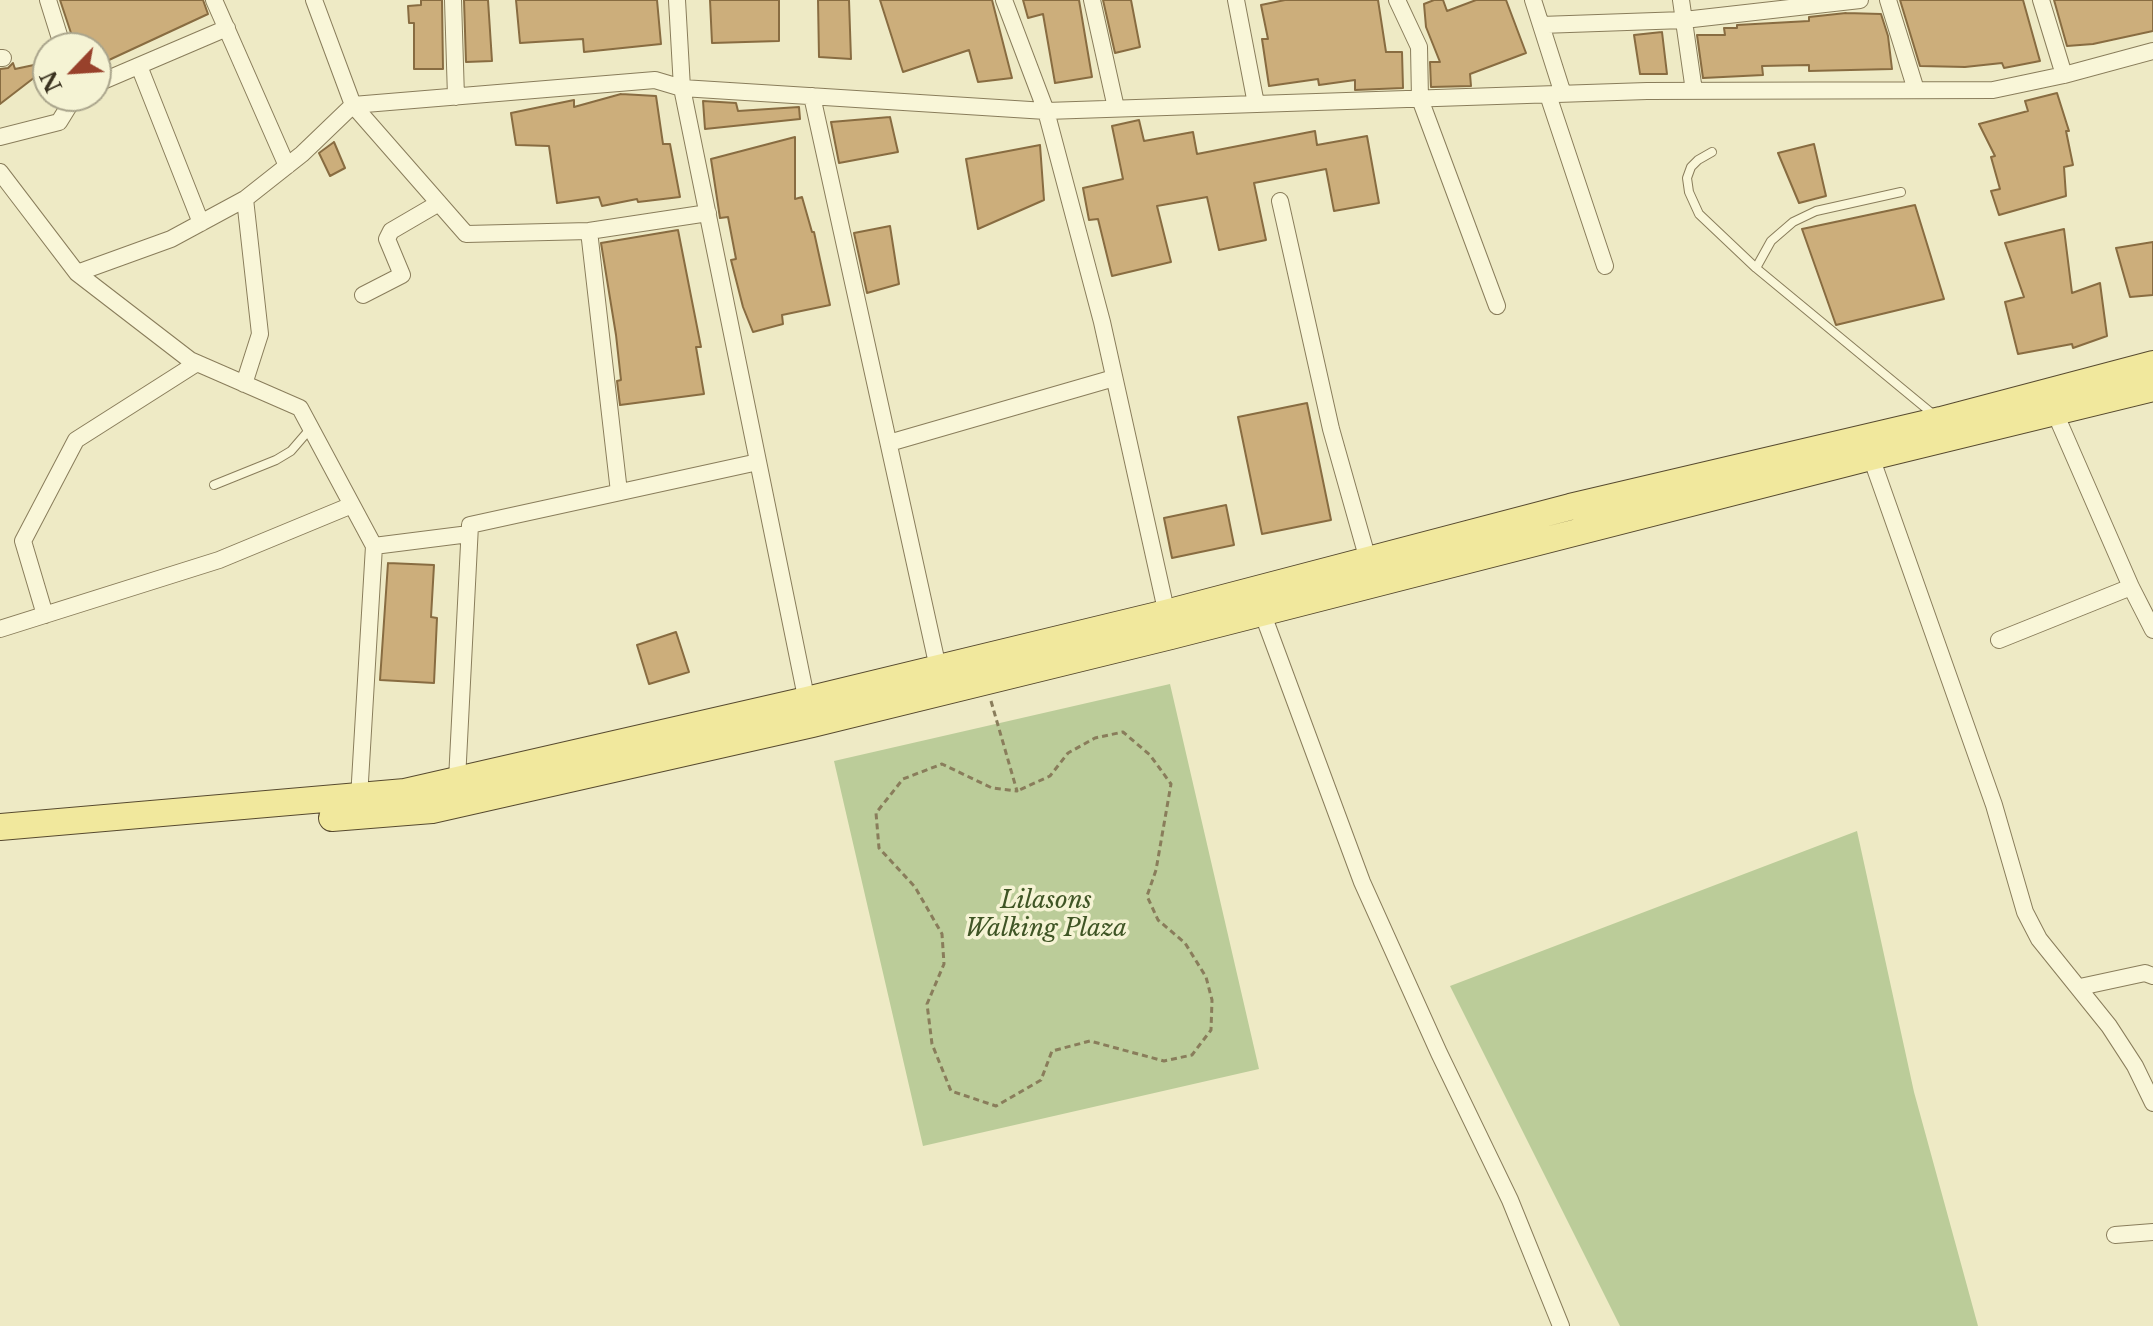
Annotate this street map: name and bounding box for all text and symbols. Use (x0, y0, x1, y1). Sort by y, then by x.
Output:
north arrow (32, 32, 112, 112)
text: N (35, 66, 68, 97)
park label: Lilasons Walking Plaza (965, 887, 1127, 943)

